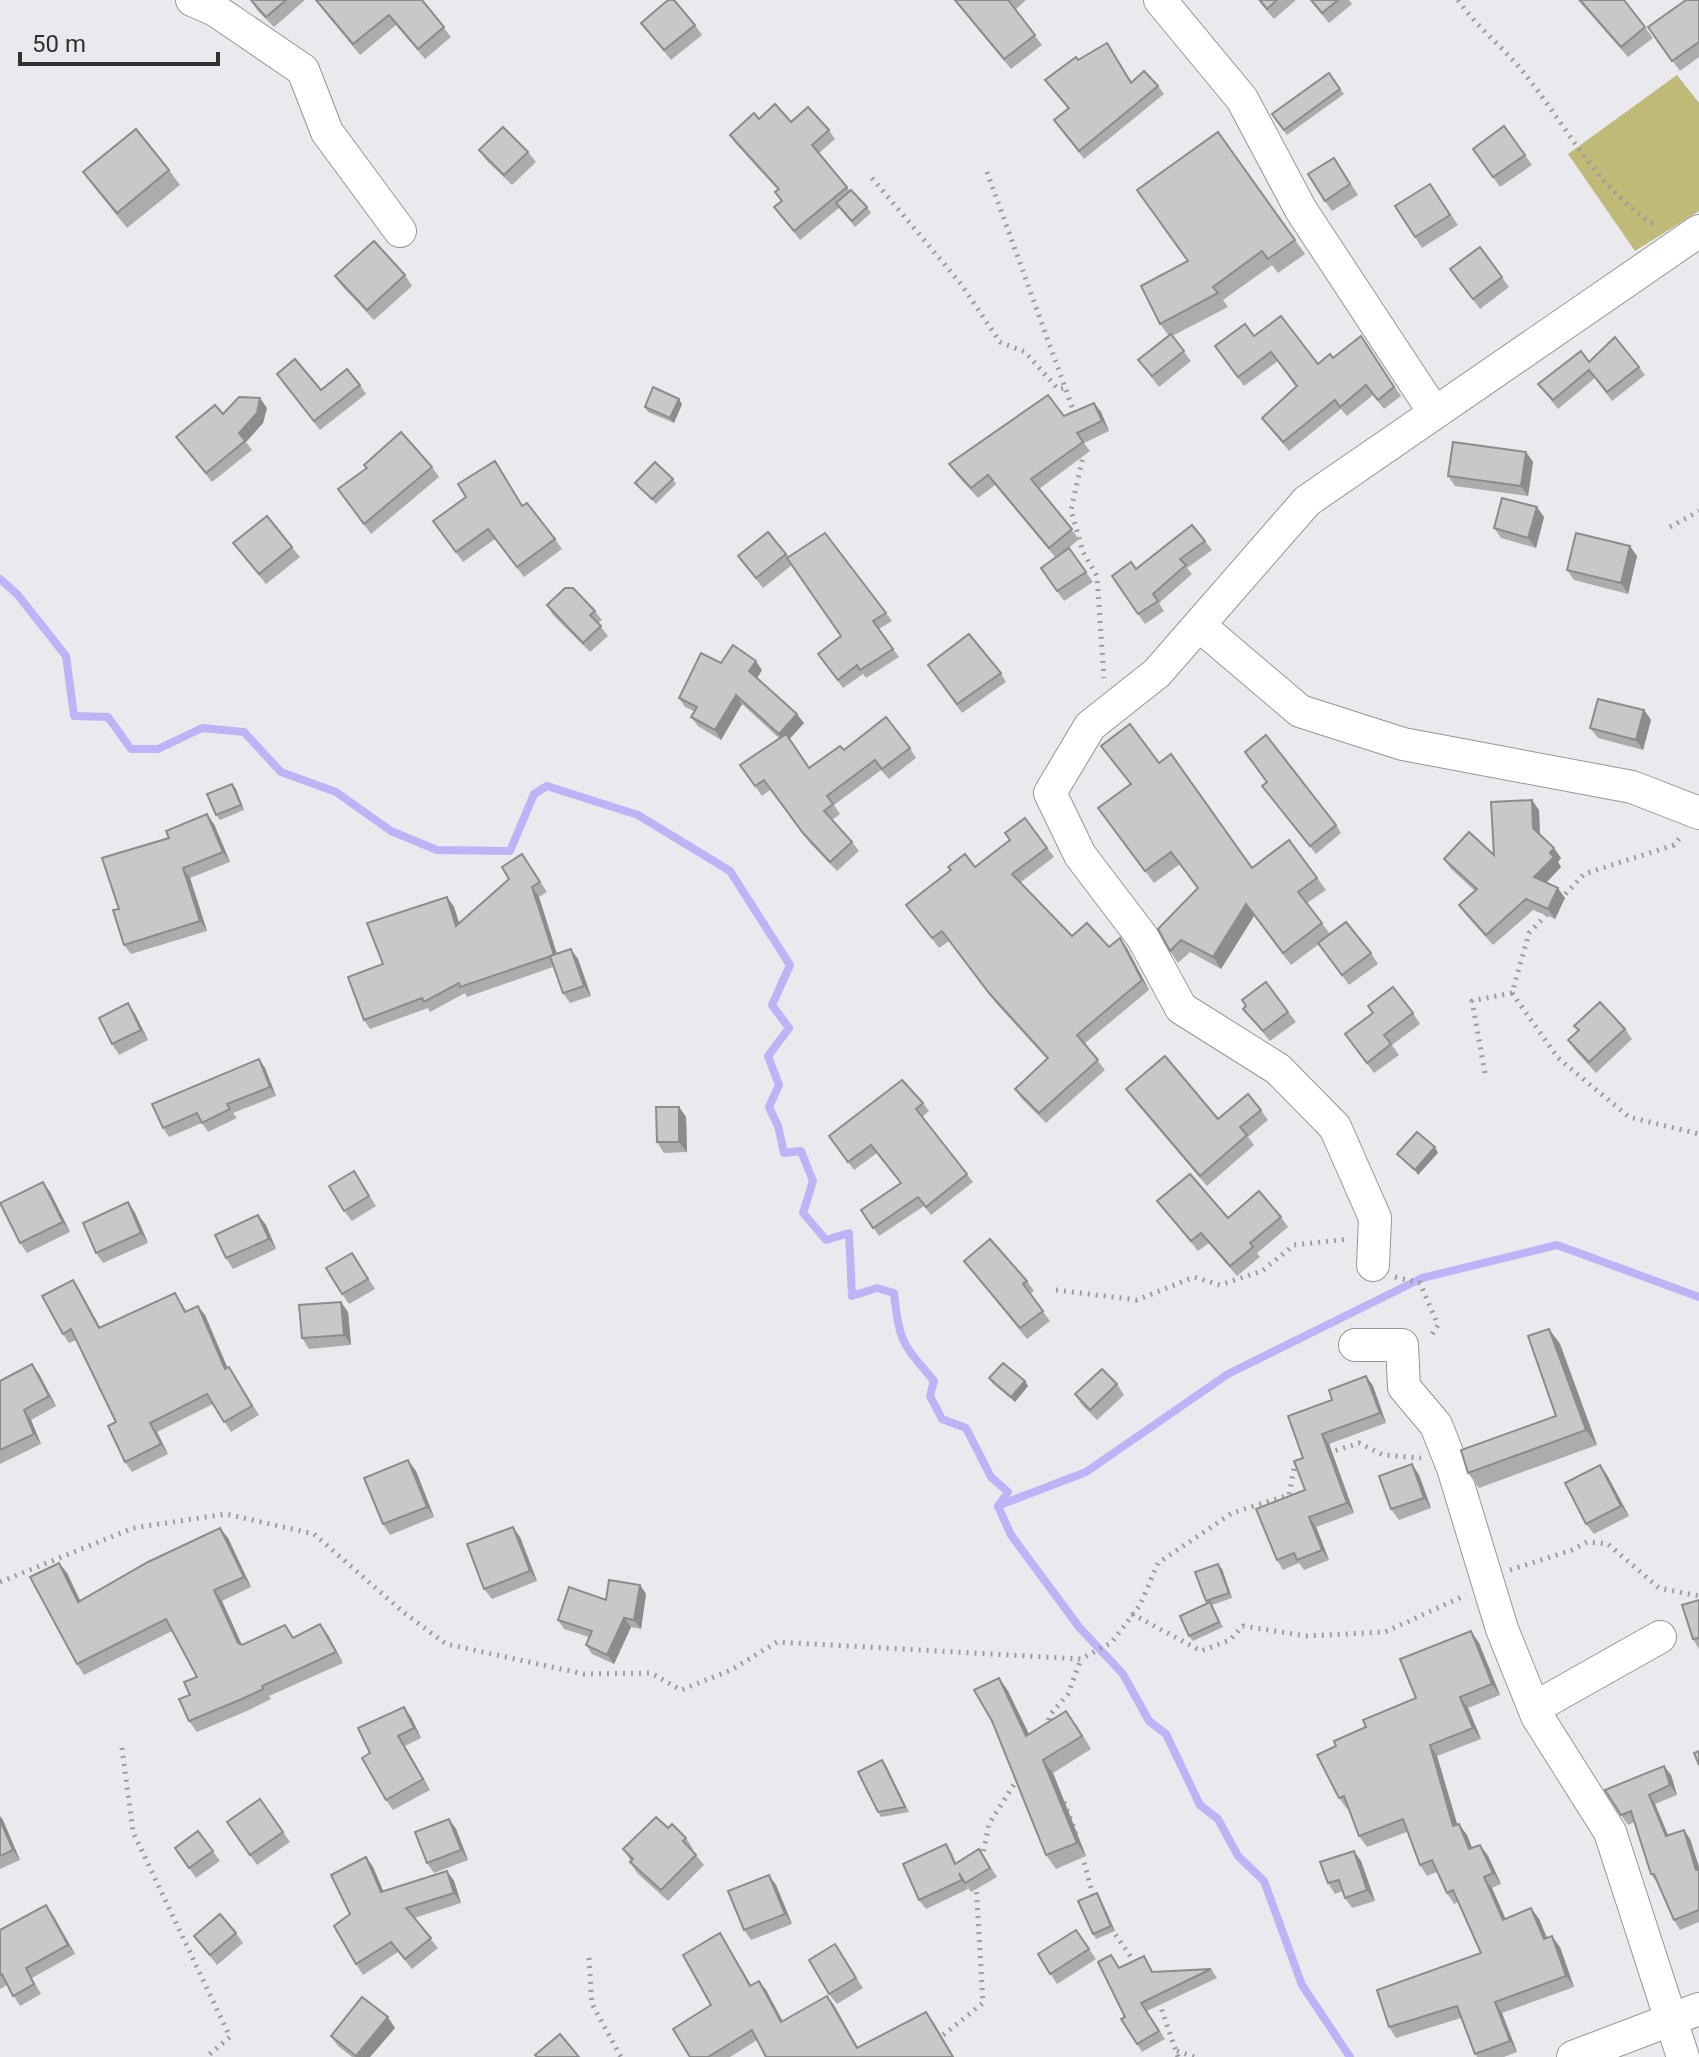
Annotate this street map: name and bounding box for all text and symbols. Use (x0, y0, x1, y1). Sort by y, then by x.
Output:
scale bar (20, 16, 218, 66)
text: 50 m (32, 30, 86, 58)

